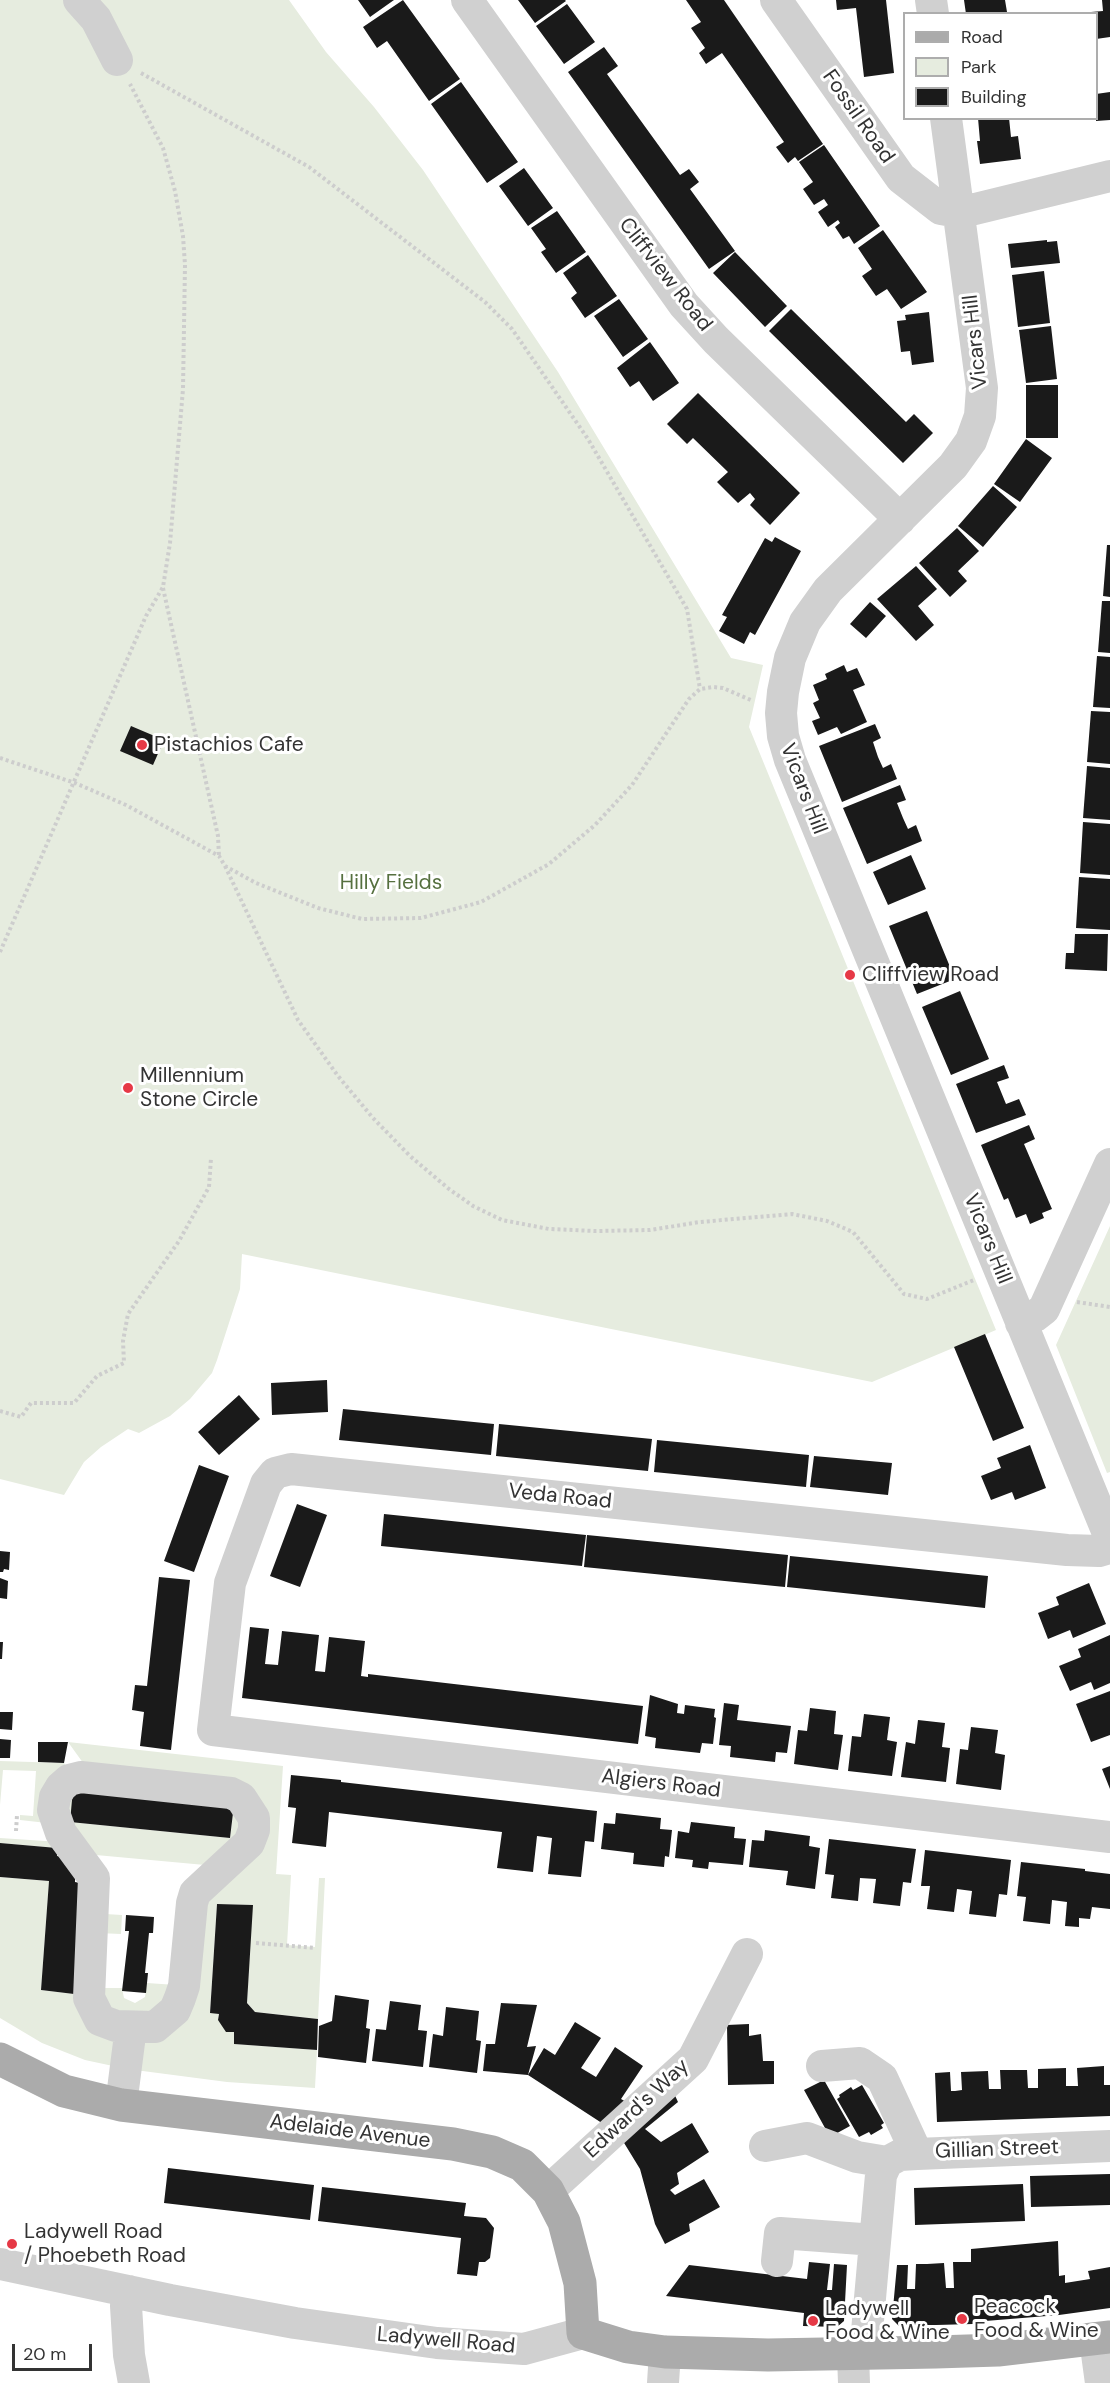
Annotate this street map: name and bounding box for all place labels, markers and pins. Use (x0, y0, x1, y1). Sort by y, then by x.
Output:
place label: Pistachios Cafe (154, 732, 304, 758)
marker: Pistachios Cafe (135, 738, 149, 752)
place label: Cliffview Road (862, 962, 999, 988)
marker: Cliffview Road (843, 968, 857, 982)
place label: Millennium Stone Circle (140, 1063, 258, 1113)
marker: Millennium Stone Circle (121, 1081, 135, 1095)
place label: Ladywell Road / Phoebeth Road (24, 2219, 186, 2269)
marker: Ladywell Road / Phoebeth Road (5, 2237, 19, 2251)
place label: Peacock Food & Wine (974, 2294, 1099, 2344)
place label: Ladywell Food & Wine (825, 2296, 950, 2346)
marker: Peacock Food & Wine (955, 2312, 969, 2326)
marker: Ladywell Food & Wine (806, 2314, 820, 2328)

